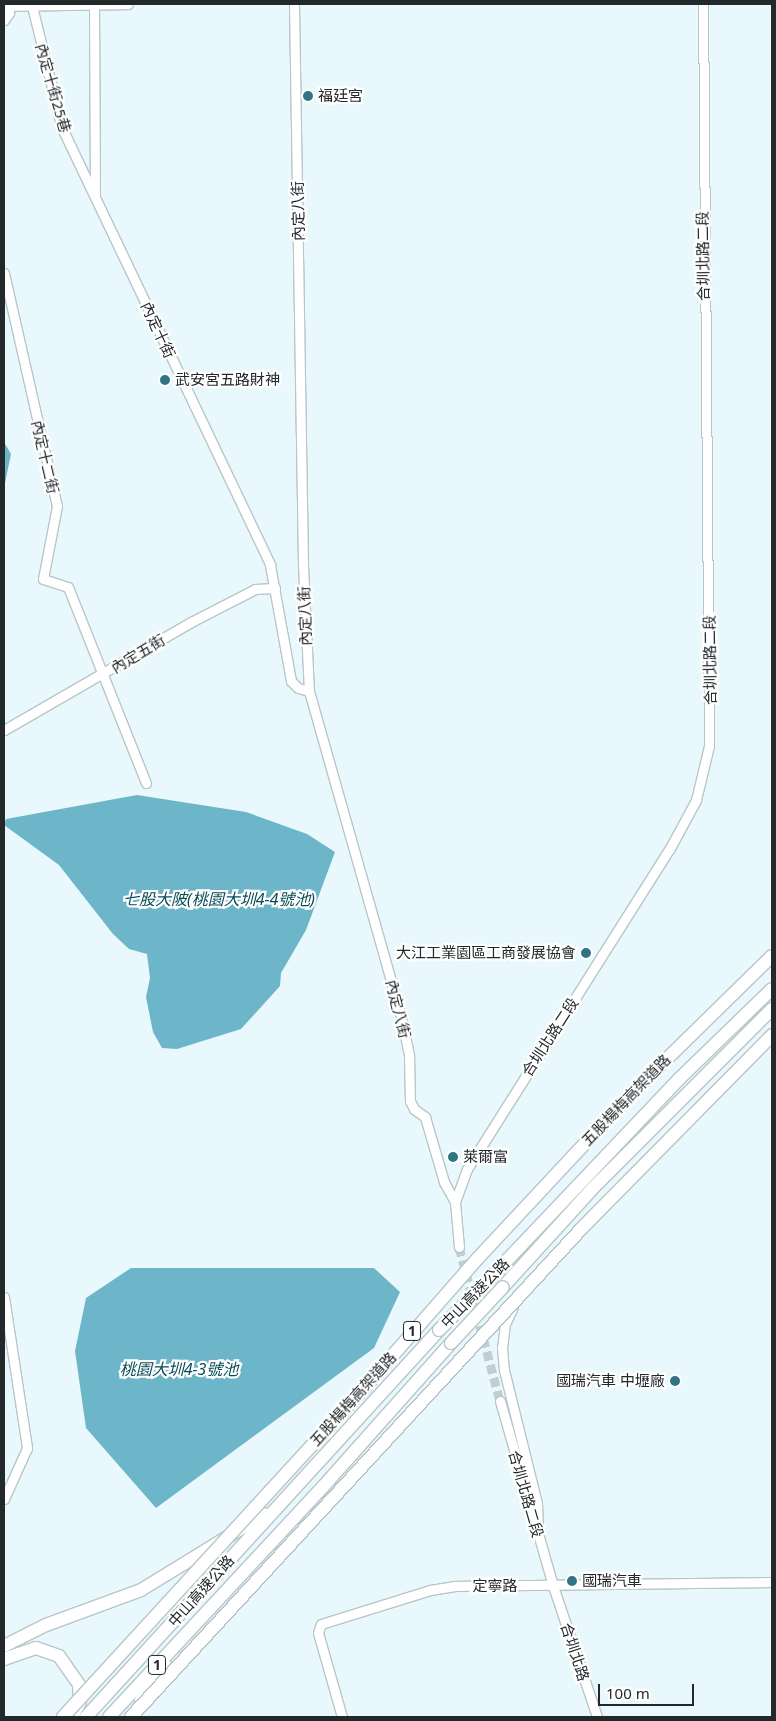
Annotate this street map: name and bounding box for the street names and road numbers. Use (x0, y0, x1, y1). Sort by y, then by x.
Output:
street label: 內定十街25巷 (32, 41, 74, 135)
street label: 內定八街 (288, 181, 308, 241)
street label: 合圳北路二段 (693, 211, 713, 301)
street label: 內定十街 (137, 299, 179, 361)
street label: 內定十二街 (28, 418, 62, 496)
street label: 內定八街 (295, 586, 315, 646)
street label: 合圳北路二段 (700, 615, 720, 705)
street label: 內定五街 (108, 631, 168, 677)
street label: 內定八街 (382, 978, 414, 1040)
street label: 合圳北路二段 (518, 994, 582, 1080)
street label: 五股楊梅高架道路 (578, 1051, 674, 1149)
street label: 中山高速公路 (437, 1254, 513, 1332)
road number: 1 (402, 1320, 422, 1342)
street label: 五股楊梅高架道路 (306, 1348, 400, 1450)
street label: 合圳北路二段 (505, 1448, 547, 1540)
street label: 中山高速公路 (164, 1552, 238, 1630)
street label: 定寧路 (473, 1577, 517, 1595)
street label: 合圳北路 (557, 1621, 593, 1683)
road number: 1 (147, 1654, 167, 1676)

